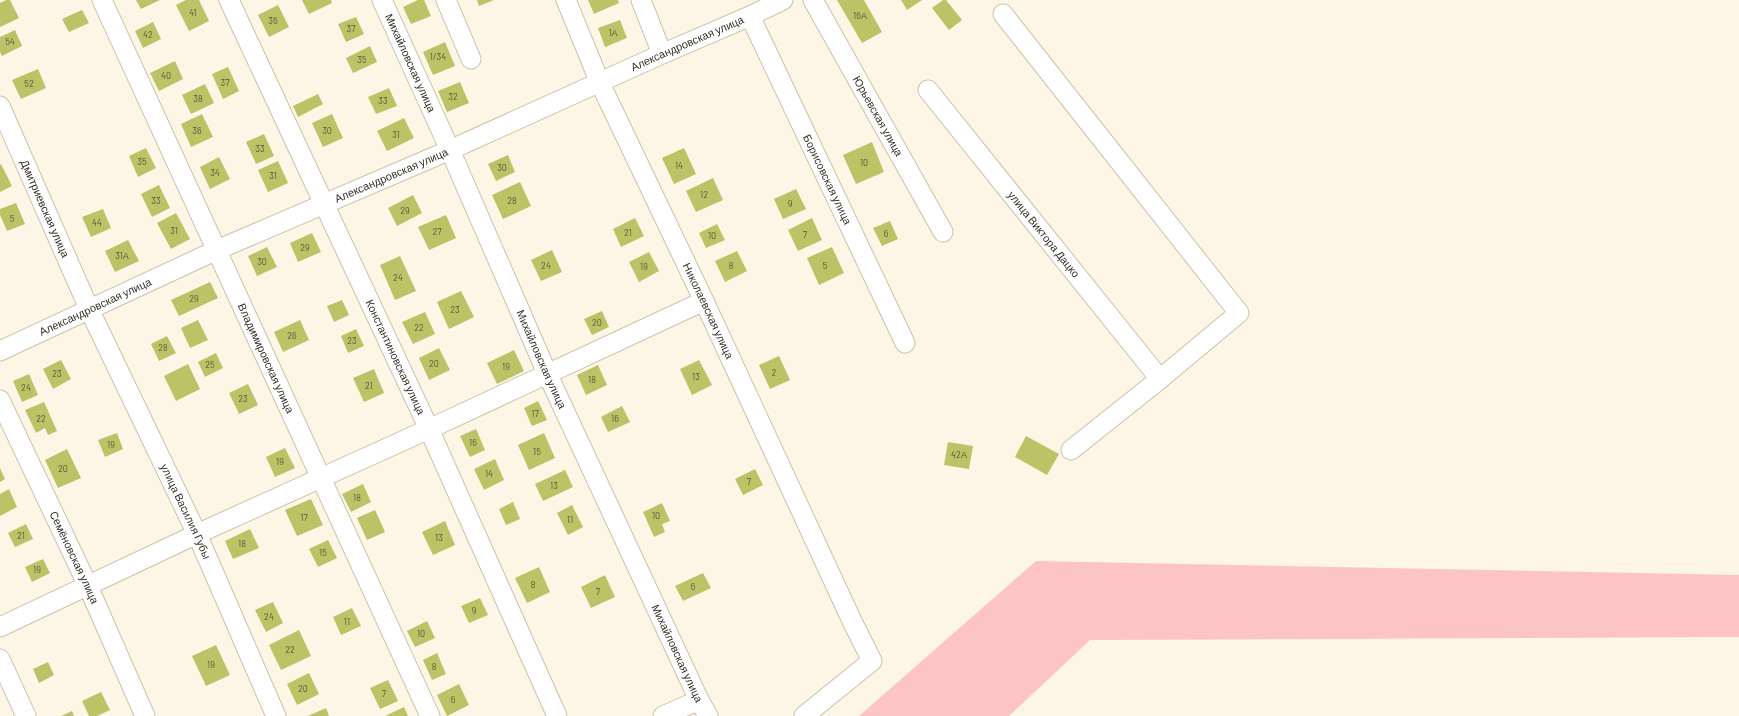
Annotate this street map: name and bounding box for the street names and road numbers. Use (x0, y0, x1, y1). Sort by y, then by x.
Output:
street label: Михайловская улица (383, 11, 439, 115)
street label: Александровская улица (628, 12, 746, 73)
street label: Юрьевская улица (851, 73, 907, 159)
street label: Борисовская улица (801, 132, 855, 227)
street label: Александровская улица (332, 144, 451, 205)
street label: Дмитриевская улица (18, 157, 73, 260)
street label: улица Виктора Дацко (1006, 188, 1083, 280)
street label: Николаевская улица (681, 261, 737, 362)
street label: Александровская улица (37, 274, 154, 338)
street label: Константиновская улица (364, 297, 429, 417)
street label: Владимировская улица (236, 301, 298, 416)
street label: Михайловская улица (514, 308, 570, 411)
street label: улица Василия Губы (158, 462, 214, 561)
street label: Семёновская улица (47, 509, 102, 606)
street label: Михайловская улица (649, 602, 706, 705)

